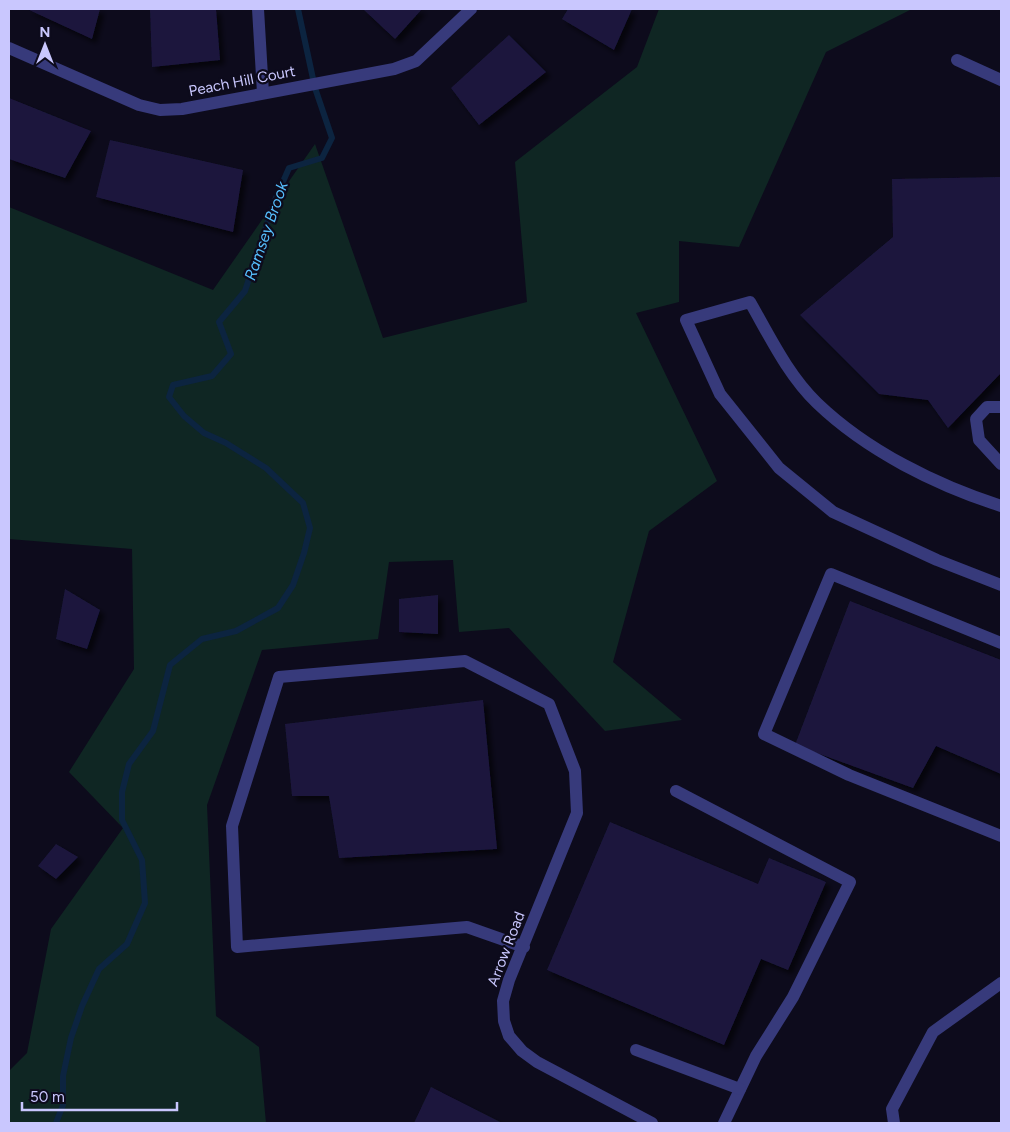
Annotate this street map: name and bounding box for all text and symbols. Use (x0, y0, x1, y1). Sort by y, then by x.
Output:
north arrow (20, 20, 70, 70)
text: N (40, 24, 50, 41)
street label: Peach Hill Court (187, 62, 297, 100)
water label: Ramsey Brook (240, 178, 292, 283)
street label: Arrow Road (483, 909, 529, 989)
scale bar (22, 1080, 178, 1112)
text: 50 m (30, 1088, 65, 1106)

